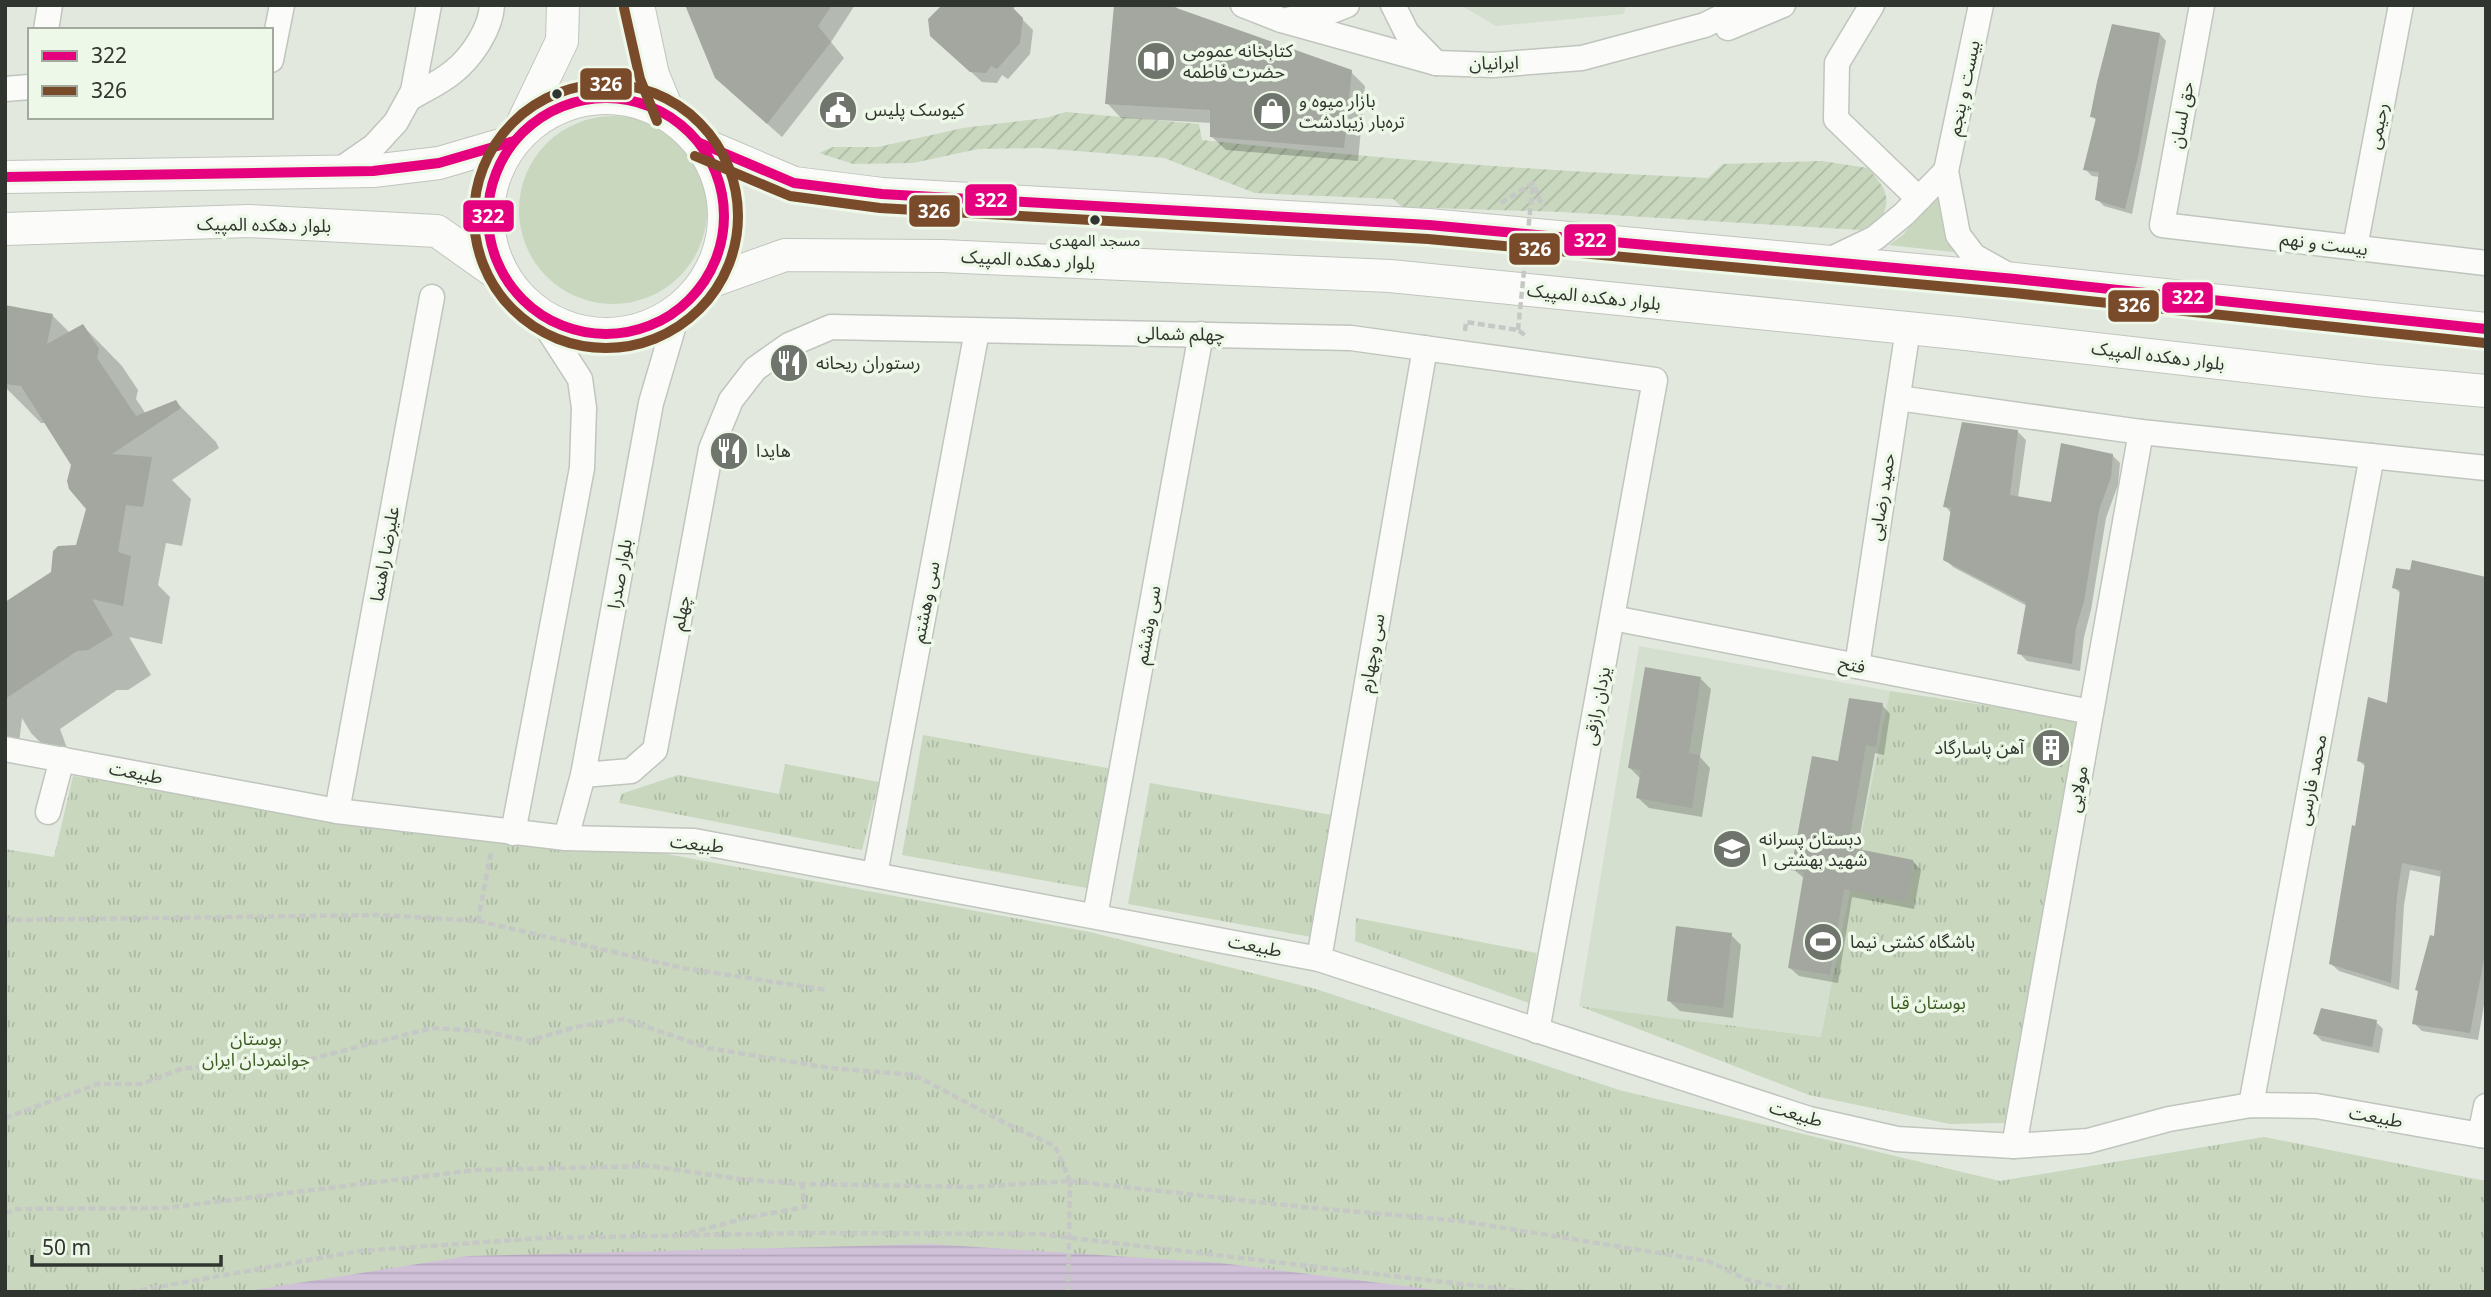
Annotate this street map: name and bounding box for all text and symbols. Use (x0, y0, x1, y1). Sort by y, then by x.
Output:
legend (28, 28, 273, 119)
place label: کتابخانه عمومی حضرت فاطمه (1183, 38, 1293, 83)
street label: بیست و پنجم (1941, 38, 1987, 138)
library icon: کتابخانه عمومی حضرت فاطمه (1135, 40, 1177, 82)
text: 322 (91, 41, 127, 69)
street label: ایرانیان (1469, 50, 1519, 74)
line badge: 326 (579, 67, 633, 101)
text: 326 (590, 71, 622, 97)
text: 326 (91, 76, 127, 104)
street label: حق لسان (2163, 80, 2199, 150)
unlabelled marker (550, 87, 564, 101)
place label: بازار میوه و تره‌بار زیبادشت (1299, 88, 1405, 133)
public building icon: کیوسک پلیس (817, 89, 859, 131)
shop icon: بازار میوه و تره‌بار زیبادشت (1251, 90, 1293, 132)
place label: کیوسک پلیس (865, 97, 965, 121)
street label: رحیمی (2361, 101, 2393, 151)
line badge: 322 (964, 183, 1018, 217)
text: 322 (975, 187, 1007, 213)
line badge: 326 (908, 194, 961, 228)
text: 326 (918, 198, 950, 224)
line badge: 322 (462, 199, 515, 233)
text: 322 (472, 203, 504, 229)
street label: بلوار دهکده المپیک (197, 211, 331, 237)
marker: مسجد المهدی (1088, 213, 1102, 227)
line badge: 322 (1563, 223, 1617, 257)
street label: بیست و نهم (2279, 226, 2369, 262)
text: 322 (1574, 227, 1606, 253)
place label: مسجد المهدی (1050, 229, 1140, 251)
line badge: 326 (1508, 232, 1561, 266)
text: 326 (1519, 236, 1551, 262)
street label: بلوار دهکده المپیک (960, 244, 1096, 275)
street label: بلوار دهکده المپیک (1526, 277, 1662, 315)
line badge: 322 (2161, 281, 2214, 314)
text: 322 (2172, 284, 2204, 310)
line badge: 326 (2107, 289, 2160, 323)
text: 326 (2118, 292, 2150, 318)
street label: چهلم شمالی (1137, 320, 1225, 348)
street label: بلوار دهکده المپیک (2090, 335, 2226, 375)
restaurant icon: رستوران ریحانه (768, 342, 810, 384)
place label: رستوران ریحانه (816, 350, 921, 374)
restaurant icon: هایدا (708, 430, 750, 472)
place label: هایدا (756, 438, 791, 462)
street label: حمید رضایی (1862, 451, 1900, 542)
street label: علیرضا راهنما (364, 504, 404, 603)
street label: بلوار صدرا (601, 537, 637, 611)
street label: سی وهشتم (905, 559, 947, 645)
street label: سی وششم (1128, 584, 1168, 666)
street label: چهلم (665, 593, 697, 633)
street label: سی وچهارم (1352, 612, 1393, 695)
street label: فتح (1837, 650, 1867, 680)
street label: یزدان رازقی (1577, 664, 1615, 747)
building icon: آهن پاسارگاد (2030, 727, 2072, 769)
street label: محمد فارسی (2290, 732, 2332, 827)
place label: آهن پاسارگاد (1935, 735, 2025, 759)
street label: طبیعت (107, 755, 165, 789)
street label: مولایی (2061, 764, 2093, 814)
place label: دبستان پسرانه شهید بهشتی ۱ (1759, 826, 1867, 871)
street label: طبیعت (669, 828, 725, 858)
school or university icon: دبستان پسرانه شهید بهشتی ۱ (1711, 828, 1753, 870)
sports icon: باشگاه کشتی نیما (1802, 921, 1844, 963)
street label: طبیعت (1226, 928, 1284, 962)
place label: باشگاه کشتی نیما (1850, 929, 1975, 953)
park label: بوستان قبا (1890, 990, 1966, 1014)
park label: بوستان جوانمردان ایران (202, 1026, 310, 1071)
street label: طبیعت (1767, 1094, 1826, 1132)
street label: طبیعت (2347, 1099, 2405, 1133)
scale bar (32, 1224, 220, 1268)
text: 50 m (42, 1233, 91, 1261)

